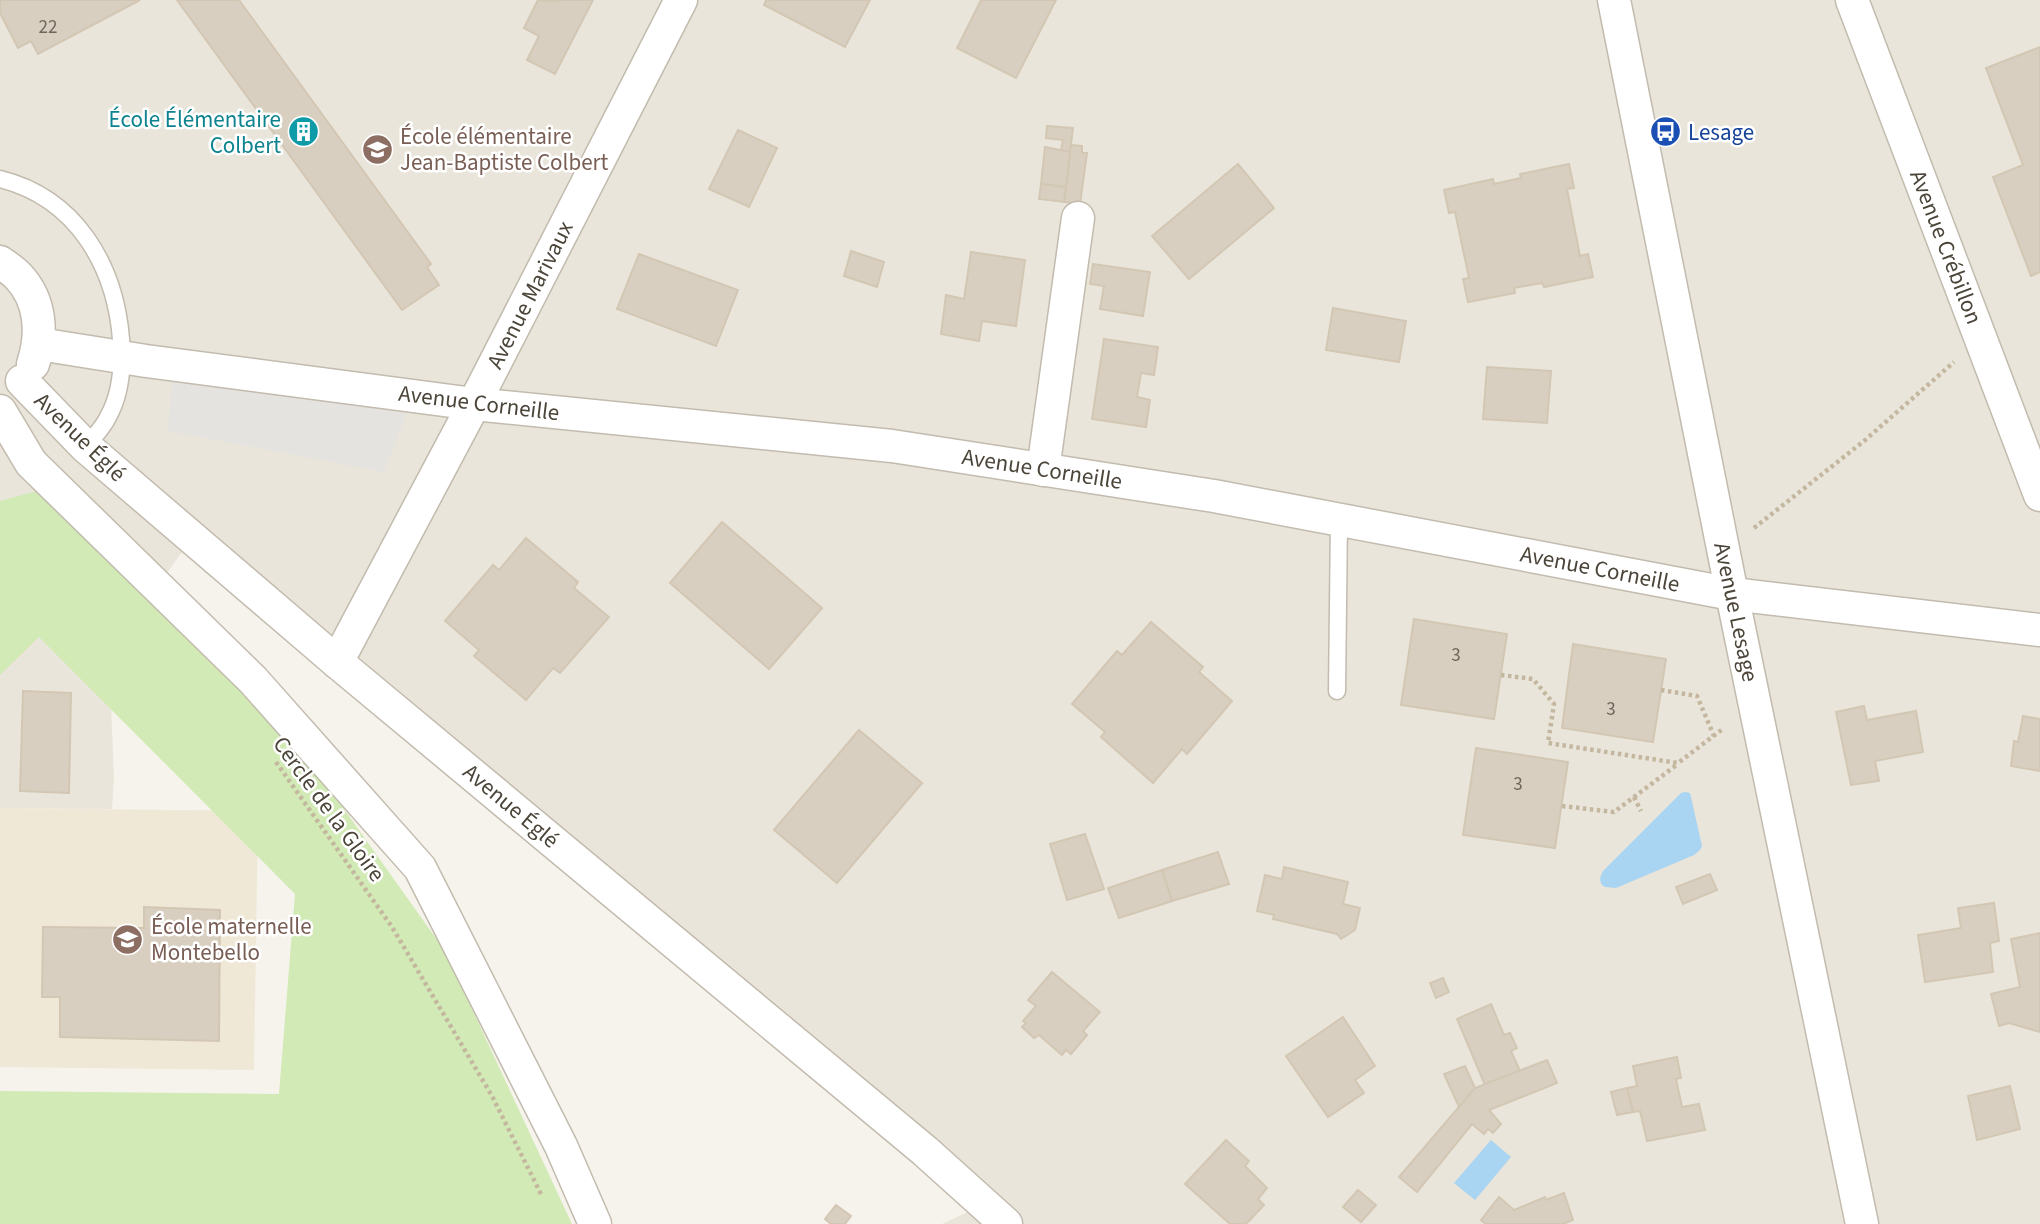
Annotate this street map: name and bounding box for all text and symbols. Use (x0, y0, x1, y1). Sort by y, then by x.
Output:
house number: 22 (39, 14, 57, 41)
place label: École Élémentaire Colbert (109, 103, 281, 162)
building icon: École Élémentaire Colbert (287, 115, 321, 149)
bus stop icon: Lesage (1648, 115, 1682, 149)
place label: Lesage (1688, 116, 1754, 149)
place label: École élémentaire Jean-Baptiste Colbert (400, 120, 609, 179)
school or university icon: École élémentaire Jean-Baptiste Colbert (360, 132, 394, 166)
street label: Avenue Crébillon (1901, 165, 1991, 329)
street label: Avenue Marivaux (479, 215, 581, 375)
street label: Avenue Corneille (397, 377, 561, 429)
street label: Avenue Églé (27, 385, 133, 489)
street label: Avenue Corneille (959, 440, 1125, 498)
street label: Avenue Corneille (1517, 537, 1683, 601)
street label: Avenue Lesage (1705, 539, 1767, 685)
house number: 3 (1451, 642, 1461, 669)
house number: 3 (1606, 696, 1616, 723)
street label: Cercle de la Gloire (265, 729, 393, 889)
street label: Avenue Églé (456, 756, 566, 856)
house number: 3 (1513, 771, 1523, 798)
place label: École maternelle Montebello (151, 910, 312, 969)
school or university icon: École maternelle Montebello (111, 922, 145, 956)

